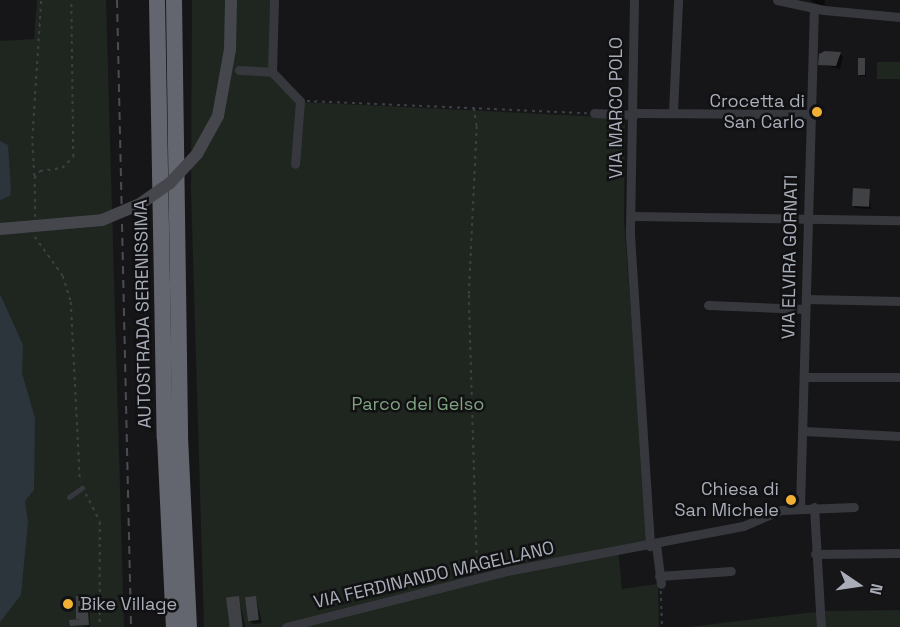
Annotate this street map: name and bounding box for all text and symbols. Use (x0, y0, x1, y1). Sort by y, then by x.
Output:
street label: VIA MARCO POLO (605, 37, 627, 179)
place label: Crocetta di San Carlo (709, 91, 805, 134)
marker: Crocetta di San Carlo (810, 105, 824, 119)
street label: VIA ELVIRA GORNATI (778, 174, 802, 340)
street label: AUTOSTRADA SERENISSIMA (130, 199, 156, 429)
park label: Parco del Gelso (352, 393, 484, 415)
place label: Chiesa di San Michele (674, 479, 779, 522)
marker: Chiesa di San Michele (784, 493, 798, 507)
street label: VIA FERDINANDO MAGELLANO (311, 537, 557, 613)
north arrow (828, 555, 888, 615)
text: N (865, 582, 887, 597)
place label: Bike Village (80, 593, 177, 615)
marker: Bike Village (61, 597, 75, 611)

